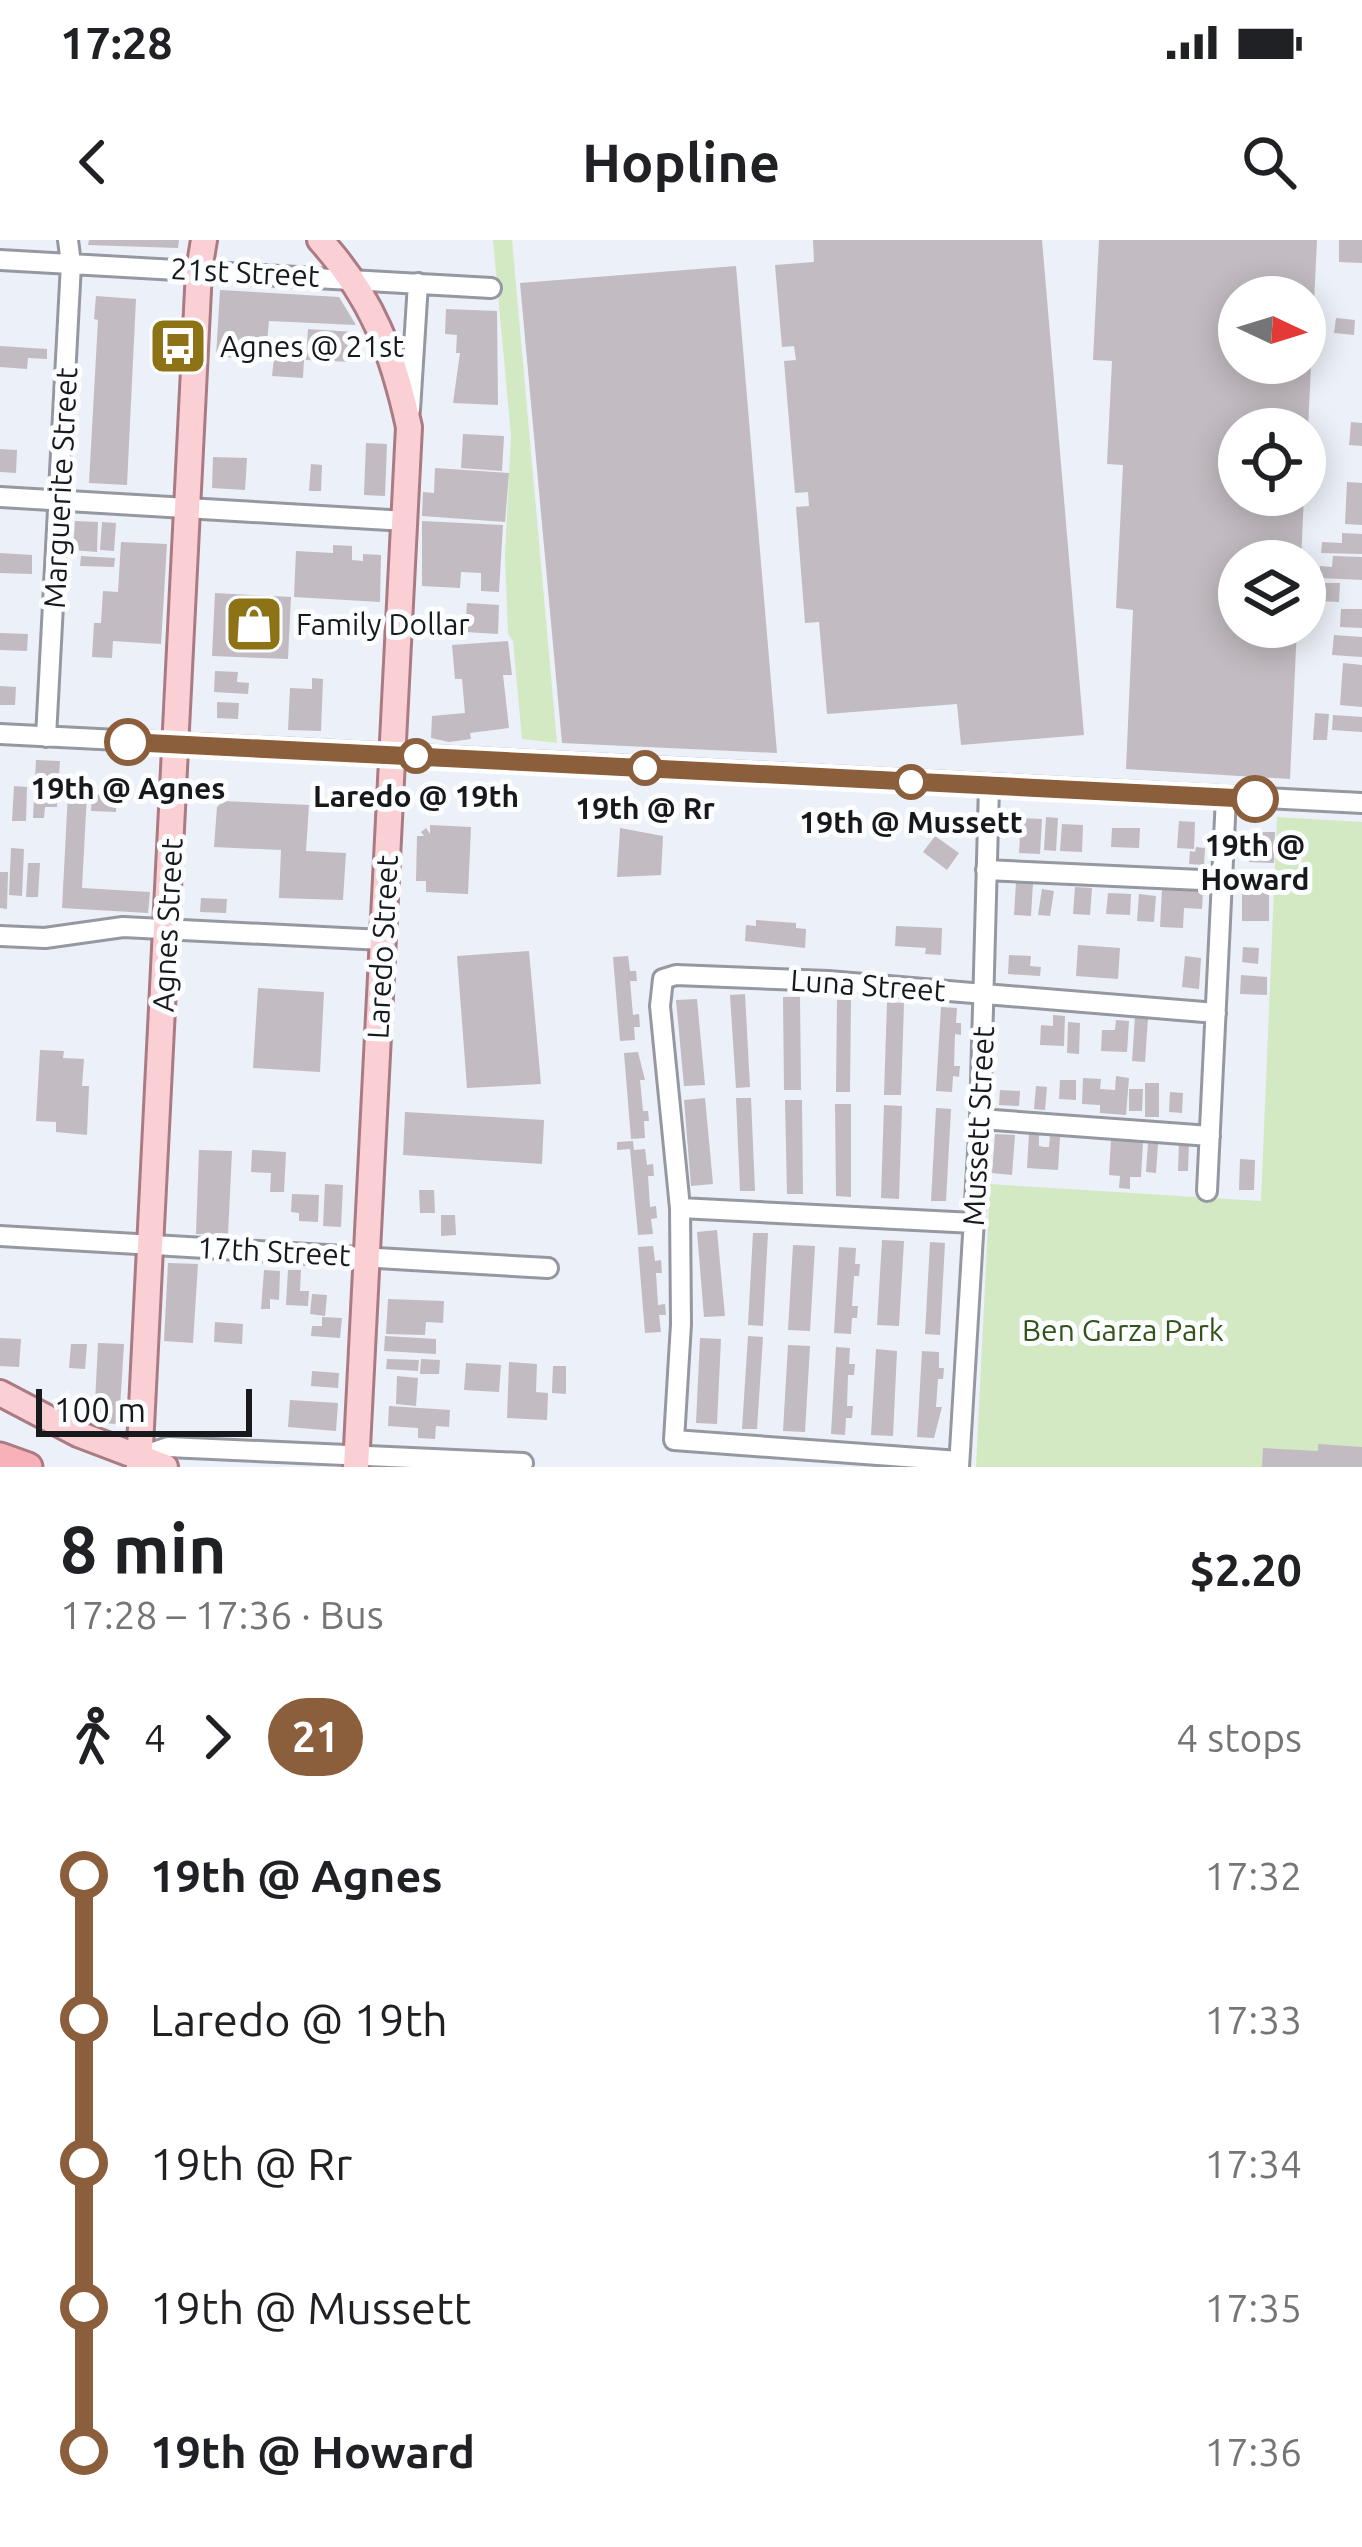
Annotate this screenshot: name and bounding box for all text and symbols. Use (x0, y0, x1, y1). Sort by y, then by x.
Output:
text: 17:28 (60, 17, 173, 68)
icon: back (60, 129, 126, 195)
icon: search (1236, 129, 1302, 195)
text: Hopline (582, 132, 780, 192)
street label: 21st Street (170, 251, 321, 293)
north arrow (1218, 276, 1326, 384)
map controls (1218, 276, 1326, 648)
bus stop icon: Agnes @ 21st (147, 315, 209, 377)
place label: Agnes @ 21st (220, 329, 404, 363)
street label: Marguerite Street (37, 366, 83, 609)
button: locate (1218, 408, 1326, 516)
button: layers (1218, 540, 1326, 648)
shop icon: Family Dollar (223, 593, 285, 655)
place label: Family Dollar (296, 607, 470, 641)
marker: 19th @ Agnes (106, 720, 150, 764)
marker: Laredo @ 19th (400, 740, 432, 772)
marker: 19th @ Rr (629, 752, 661, 784)
marker: 19th @ Mussett (895, 766, 927, 798)
place label: 19th @ Agnes (30, 771, 226, 805)
marker: 19th @ Howard (1233, 777, 1277, 821)
place label: Laredo @ 19th (313, 779, 519, 813)
place label: 19th @ Rr (575, 791, 715, 825)
place label: 19th @ Mussett (799, 805, 1023, 839)
place label: 19th @ Howard (1200, 828, 1310, 896)
street label: Agnes Street (145, 837, 189, 1013)
street label: Laredo Street (360, 854, 404, 1040)
street label: Luna Street (789, 963, 947, 1007)
street label: Mussett Street (956, 1025, 1000, 1227)
street label: 17th Street (197, 1230, 352, 1272)
park label: Ben Garza Park (1022, 1313, 1224, 1347)
scale bar (36, 1383, 252, 1436)
text: 100 m (54, 1391, 146, 1428)
text: 8 min (60, 1511, 227, 1585)
text: $2.20 (1189, 1544, 1302, 1595)
text: 17:28 – 17:36 · Bus (60, 1593, 384, 1636)
icon: walk (60, 1704, 126, 1770)
icon: forward (184, 1704, 250, 1770)
text: 21 (292, 1713, 339, 1760)
text: 4 (144, 1716, 166, 1759)
text: 4 stops (1176, 1716, 1302, 1759)
text: 19th @ Agnes (150, 1850, 443, 1901)
text: 17:32 (1204, 1854, 1302, 1897)
text: Laredo @ 19th (150, 1994, 448, 2045)
text: 17:33 (1204, 1998, 1302, 2041)
text: 19th @ Rr (150, 2138, 352, 2189)
text: 17:34 (1204, 2142, 1302, 2185)
text: 19th @ Mussett (150, 2282, 471, 2333)
text: 17:35 (1204, 2286, 1302, 2329)
text: 19th @ Howard (150, 2426, 475, 2477)
text: 17:36 (1204, 2430, 1302, 2473)

